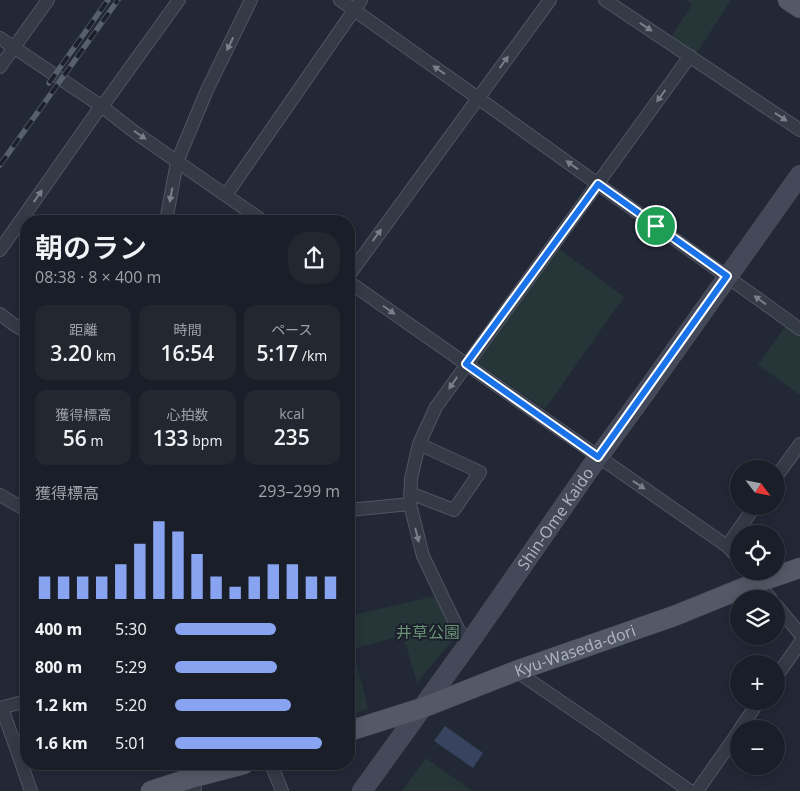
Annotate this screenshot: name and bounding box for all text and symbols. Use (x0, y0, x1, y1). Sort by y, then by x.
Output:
one-way arrow (639, 22, 652, 32)
one-way arrow (226, 37, 234, 51)
one-way arrow (499, 56, 510, 69)
one-way arrow (433, 65, 446, 75)
one-way arrow (656, 89, 666, 103)
one-way arrow (774, 113, 787, 122)
one-way arrow (133, 130, 147, 140)
one-way arrow (565, 160, 578, 170)
one-way arrow (167, 187, 175, 202)
one-way arrow (33, 189, 43, 203)
pin (635, 205, 677, 247)
icon: arrive (642, 212, 670, 240)
text: 朝のラン (35, 228, 147, 266)
one-way arrow (372, 229, 383, 242)
button: share (288, 232, 340, 284)
text: 08:38 · 8 × 400 m (35, 266, 161, 288)
one-way arrow (754, 296, 767, 306)
one-way arrow (382, 305, 395, 315)
text: 距離 (69, 320, 97, 339)
text: 時間 (173, 320, 201, 339)
text: ペース (271, 320, 312, 339)
text: 3.20 (50, 339, 92, 367)
text: 16:54 (161, 339, 214, 367)
text: 5:17 (256, 339, 298, 367)
text: km (92, 346, 116, 365)
text: /km (298, 346, 327, 365)
one-way arrow (448, 376, 458, 390)
text: kcal (279, 404, 305, 423)
text: 獲得標高 (55, 405, 111, 424)
text: 心拍数 (166, 405, 208, 424)
text: 235 (274, 423, 310, 451)
text: 56 (63, 424, 87, 452)
text: 133 (153, 424, 189, 452)
text: m (87, 431, 103, 450)
text: bpm (189, 431, 222, 450)
north arrow (730, 460, 785, 515)
map controls (730, 460, 785, 775)
street label: Shin-Ome Kaido (512, 463, 599, 574)
text: 293–299 m (258, 480, 340, 502)
one-way arrow (632, 480, 645, 490)
text: 獲得標高 (35, 482, 99, 504)
button: locate (730, 525, 785, 580)
one-way arrow (414, 527, 422, 542)
button: layers (730, 590, 785, 645)
text: 400 m (35, 618, 82, 640)
text: 5:30 (115, 618, 147, 640)
street label: Kyu-Waseda-dori (511, 619, 639, 682)
park label: 井草公園 (396, 621, 460, 643)
button: + (730, 655, 785, 710)
text: 800 m (35, 656, 82, 678)
text: 5:29 (115, 656, 147, 678)
text: 1.2 km (35, 694, 88, 716)
text: 5:20 (115, 694, 147, 716)
button: − (730, 720, 785, 775)
text: 1.6 km (35, 732, 88, 754)
text: 5:01 (115, 732, 147, 754)

